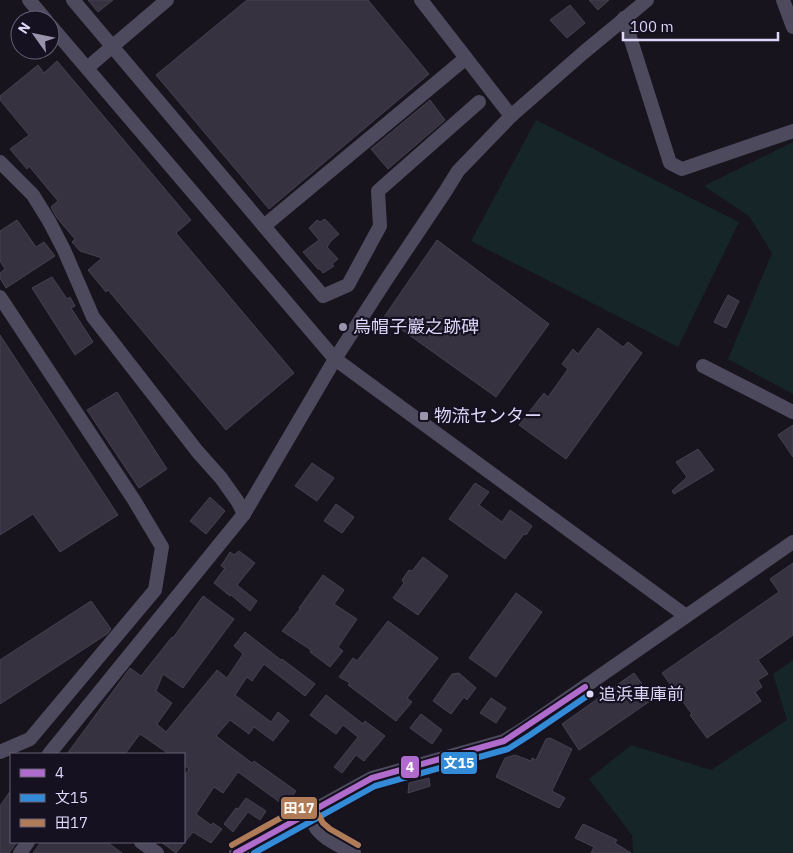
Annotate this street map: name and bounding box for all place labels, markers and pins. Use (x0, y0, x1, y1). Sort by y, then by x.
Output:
place label: 烏帽子巖之跡碑 (353, 315, 479, 338)
marker: 烏帽子巖之跡碑 (337, 321, 349, 333)
place label: 物流センター (434, 404, 542, 427)
marker: 物流センター (418, 410, 430, 422)
place label: 追浜車庫前 (599, 683, 684, 705)
marker: 追浜車庫前 (585, 689, 595, 699)

